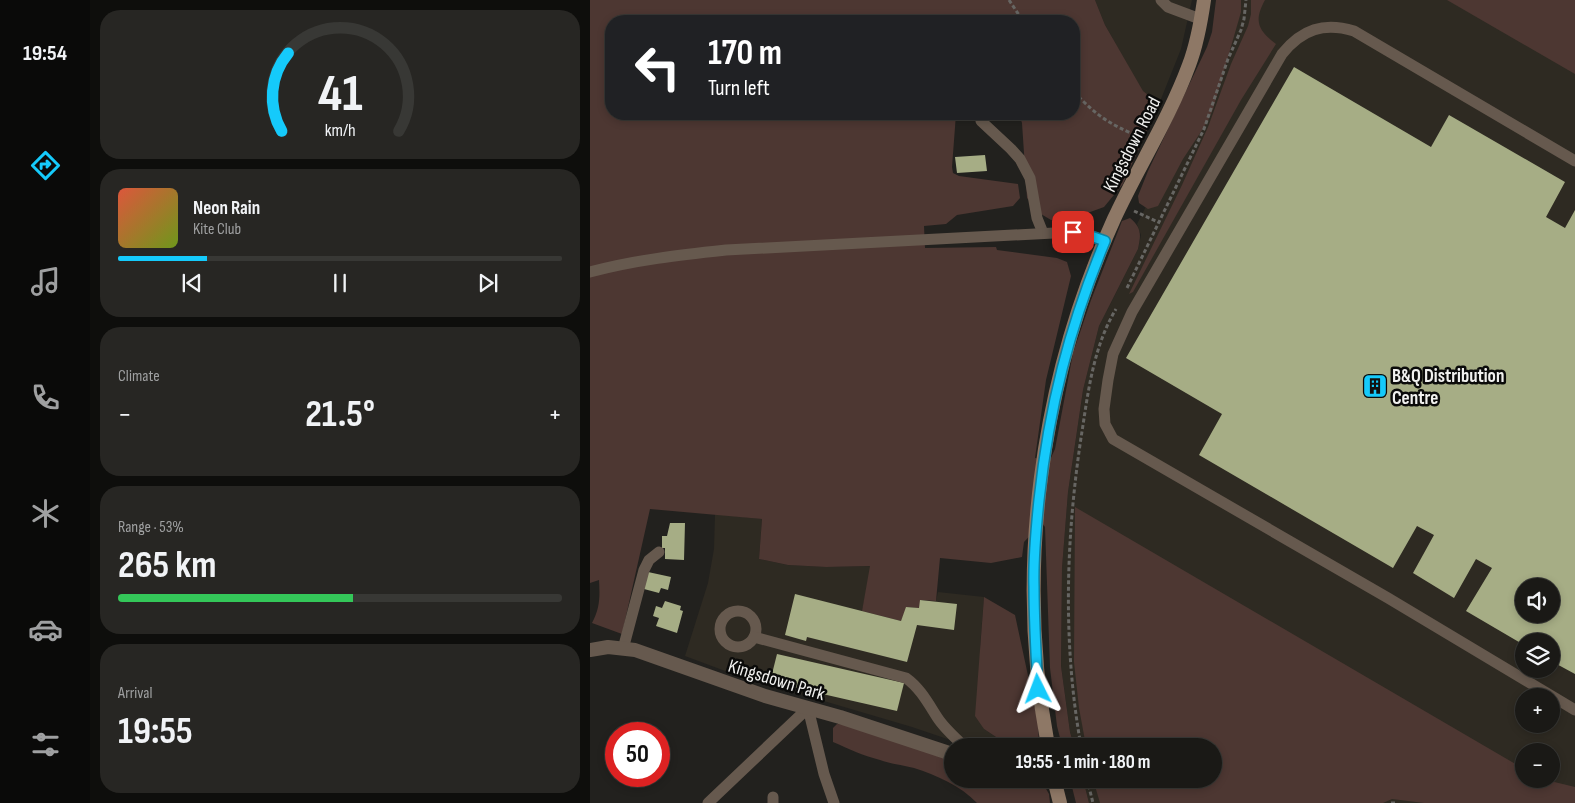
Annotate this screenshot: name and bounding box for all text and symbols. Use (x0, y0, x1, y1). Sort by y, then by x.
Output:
text: 170 m (708, 32, 782, 75)
icon: left (625, 35, 690, 100)
text: 19:54 (23, 40, 67, 67)
text: 41 (318, 63, 362, 126)
text: Turn left (708, 75, 770, 102)
street label: Kingsdown Road (1099, 93, 1166, 196)
text: km/h (325, 120, 355, 141)
icon: directions (28, 148, 63, 183)
text: Neon Rain (193, 197, 260, 220)
pin (1052, 211, 1094, 253)
icon: arrive (1059, 218, 1087, 246)
text: Kite Club (193, 220, 241, 239)
icon: music (28, 264, 63, 299)
icon: previous (178, 269, 206, 297)
icon: pause (326, 269, 354, 297)
icon: next (474, 269, 502, 297)
place label: B&Q Distribution Centre (1392, 365, 1504, 410)
text: Climate (118, 367, 160, 386)
building icon: B&Q Distribution Centre (1362, 373, 1388, 399)
icon: phone (28, 380, 63, 415)
text: 21.5° (305, 392, 375, 437)
text: − (118, 398, 132, 431)
text: + (548, 398, 562, 431)
icon: climate (28, 496, 63, 531)
text: Range · 53% (118, 518, 184, 537)
text: 265 km (118, 543, 216, 588)
map controls (1515, 578, 1560, 788)
button: sound (1515, 578, 1560, 623)
icon: car (28, 612, 63, 647)
button: layers (1515, 633, 1560, 678)
street label: Kingsdown Park (725, 655, 828, 706)
position arrow (1011, 662, 1063, 714)
text: Arrival (118, 684, 152, 703)
button: + (1515, 688, 1560, 733)
text: 19:55 (118, 709, 193, 754)
speed limit sign: 50 (605, 722, 670, 787)
icon: filters (28, 727, 63, 762)
button: − (1515, 743, 1560, 788)
text: 19:55 · 1 min · 180 m (1016, 751, 1150, 774)

